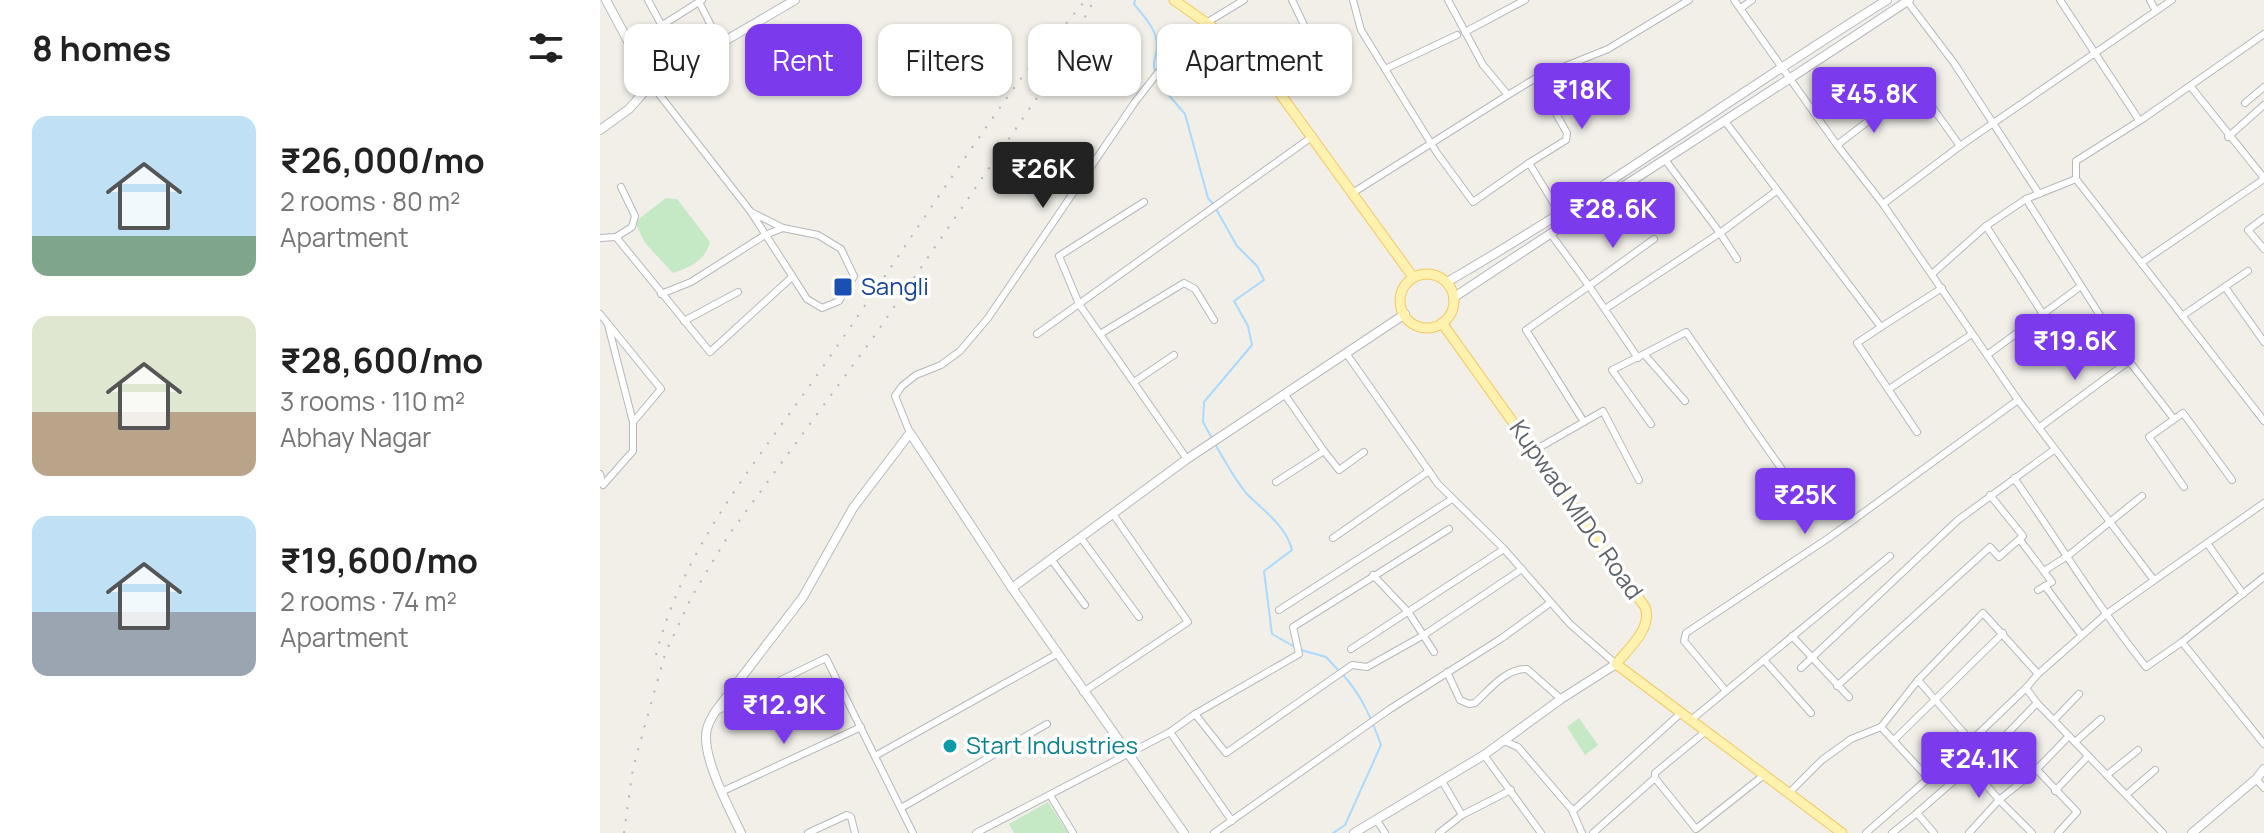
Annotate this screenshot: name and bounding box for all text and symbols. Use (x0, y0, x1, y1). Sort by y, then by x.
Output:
chip: Buy (624, 24, 729, 96)
chip: Rent (745, 24, 862, 96)
chip: Filters (878, 24, 1012, 96)
chip: New (1028, 24, 1141, 96)
chip: Apartment (1157, 24, 1352, 96)
text: 8 homes (32, 25, 171, 71)
icon: filters (524, 26, 568, 70)
pin: ₹18K (1535, 63, 1629, 131)
pin: ₹45.8K (1809, 67, 1939, 135)
text: ₹18K (1552, 71, 1612, 107)
text: ₹45.8K (1830, 75, 1918, 111)
text: ₹26,000/mo (280, 137, 485, 183)
pin: ₹26K (996, 142, 1090, 210)
icon: home (96, 148, 192, 244)
text: ₹26K (1011, 150, 1075, 186)
pin: ₹28.6K (1548, 182, 1678, 250)
text: 2 rooms · 80 m² (280, 183, 460, 219)
text: ₹28.6K (1569, 190, 1657, 226)
text: Apartment (280, 219, 409, 255)
place label: Sangli (861, 269, 929, 302)
marker: Sangli (832, 276, 854, 298)
pin: ₹19.6K (2010, 314, 2140, 382)
text: ₹19.6K (2033, 322, 2117, 358)
text: ₹28,600/mo (280, 337, 483, 383)
icon: home (96, 348, 192, 444)
text: 3 rooms · 110 m² (280, 383, 465, 419)
street label: Kupwad MIDC Road (1503, 413, 1652, 606)
text: Abhay Nagar (280, 419, 431, 455)
pin: ₹25K (1758, 468, 1852, 536)
text: ₹25K (1773, 476, 1837, 512)
text: ₹19,600/mo (280, 537, 478, 583)
icon: home (96, 548, 192, 644)
text: 2 rooms · 74 m² (280, 583, 457, 619)
text: Apartment (280, 619, 409, 655)
pin: ₹12.9K (719, 678, 849, 746)
text: ₹12.9K (742, 686, 826, 722)
place label: Start Industries (966, 728, 1138, 761)
pin: ₹24.1K (1914, 732, 2044, 800)
marker: Start Industries (941, 737, 959, 755)
text: ₹24.1K (1939, 740, 2019, 776)

